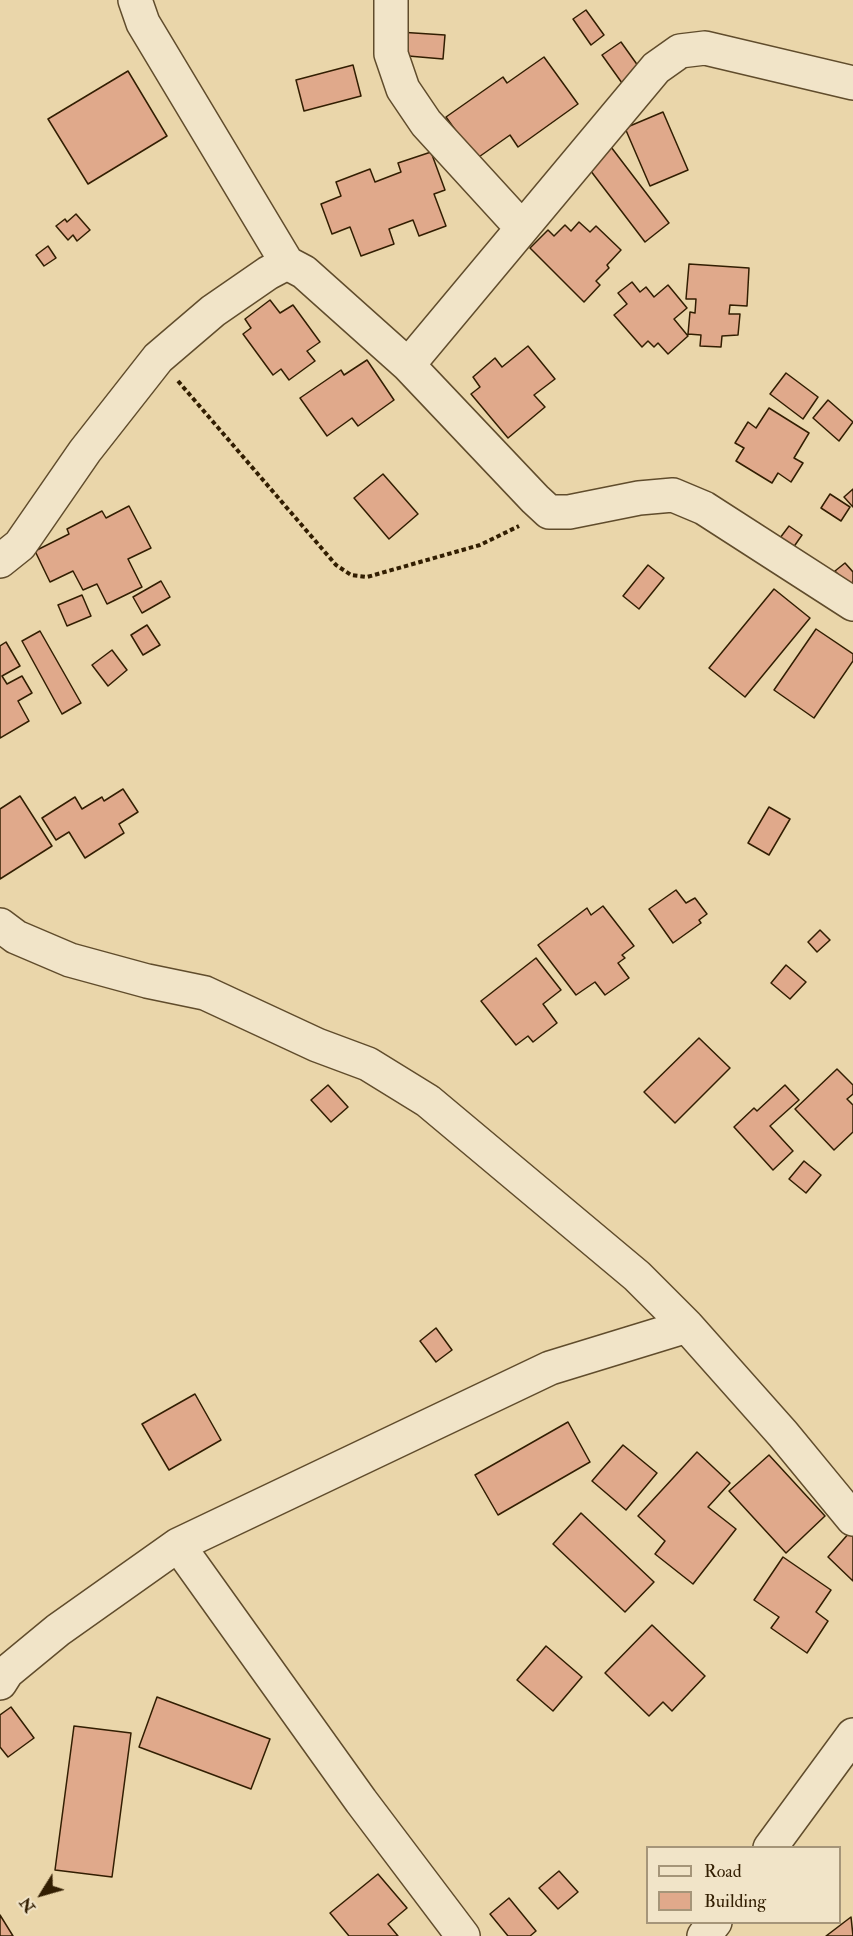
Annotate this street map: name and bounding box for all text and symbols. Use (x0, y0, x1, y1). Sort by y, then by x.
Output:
legend (646, 1846, 841, 1924)
text: Road (704, 1860, 742, 1883)
north arrow (12, 1864, 72, 1924)
text: Building (704, 1890, 766, 1913)
text: N (15, 1893, 40, 1917)

